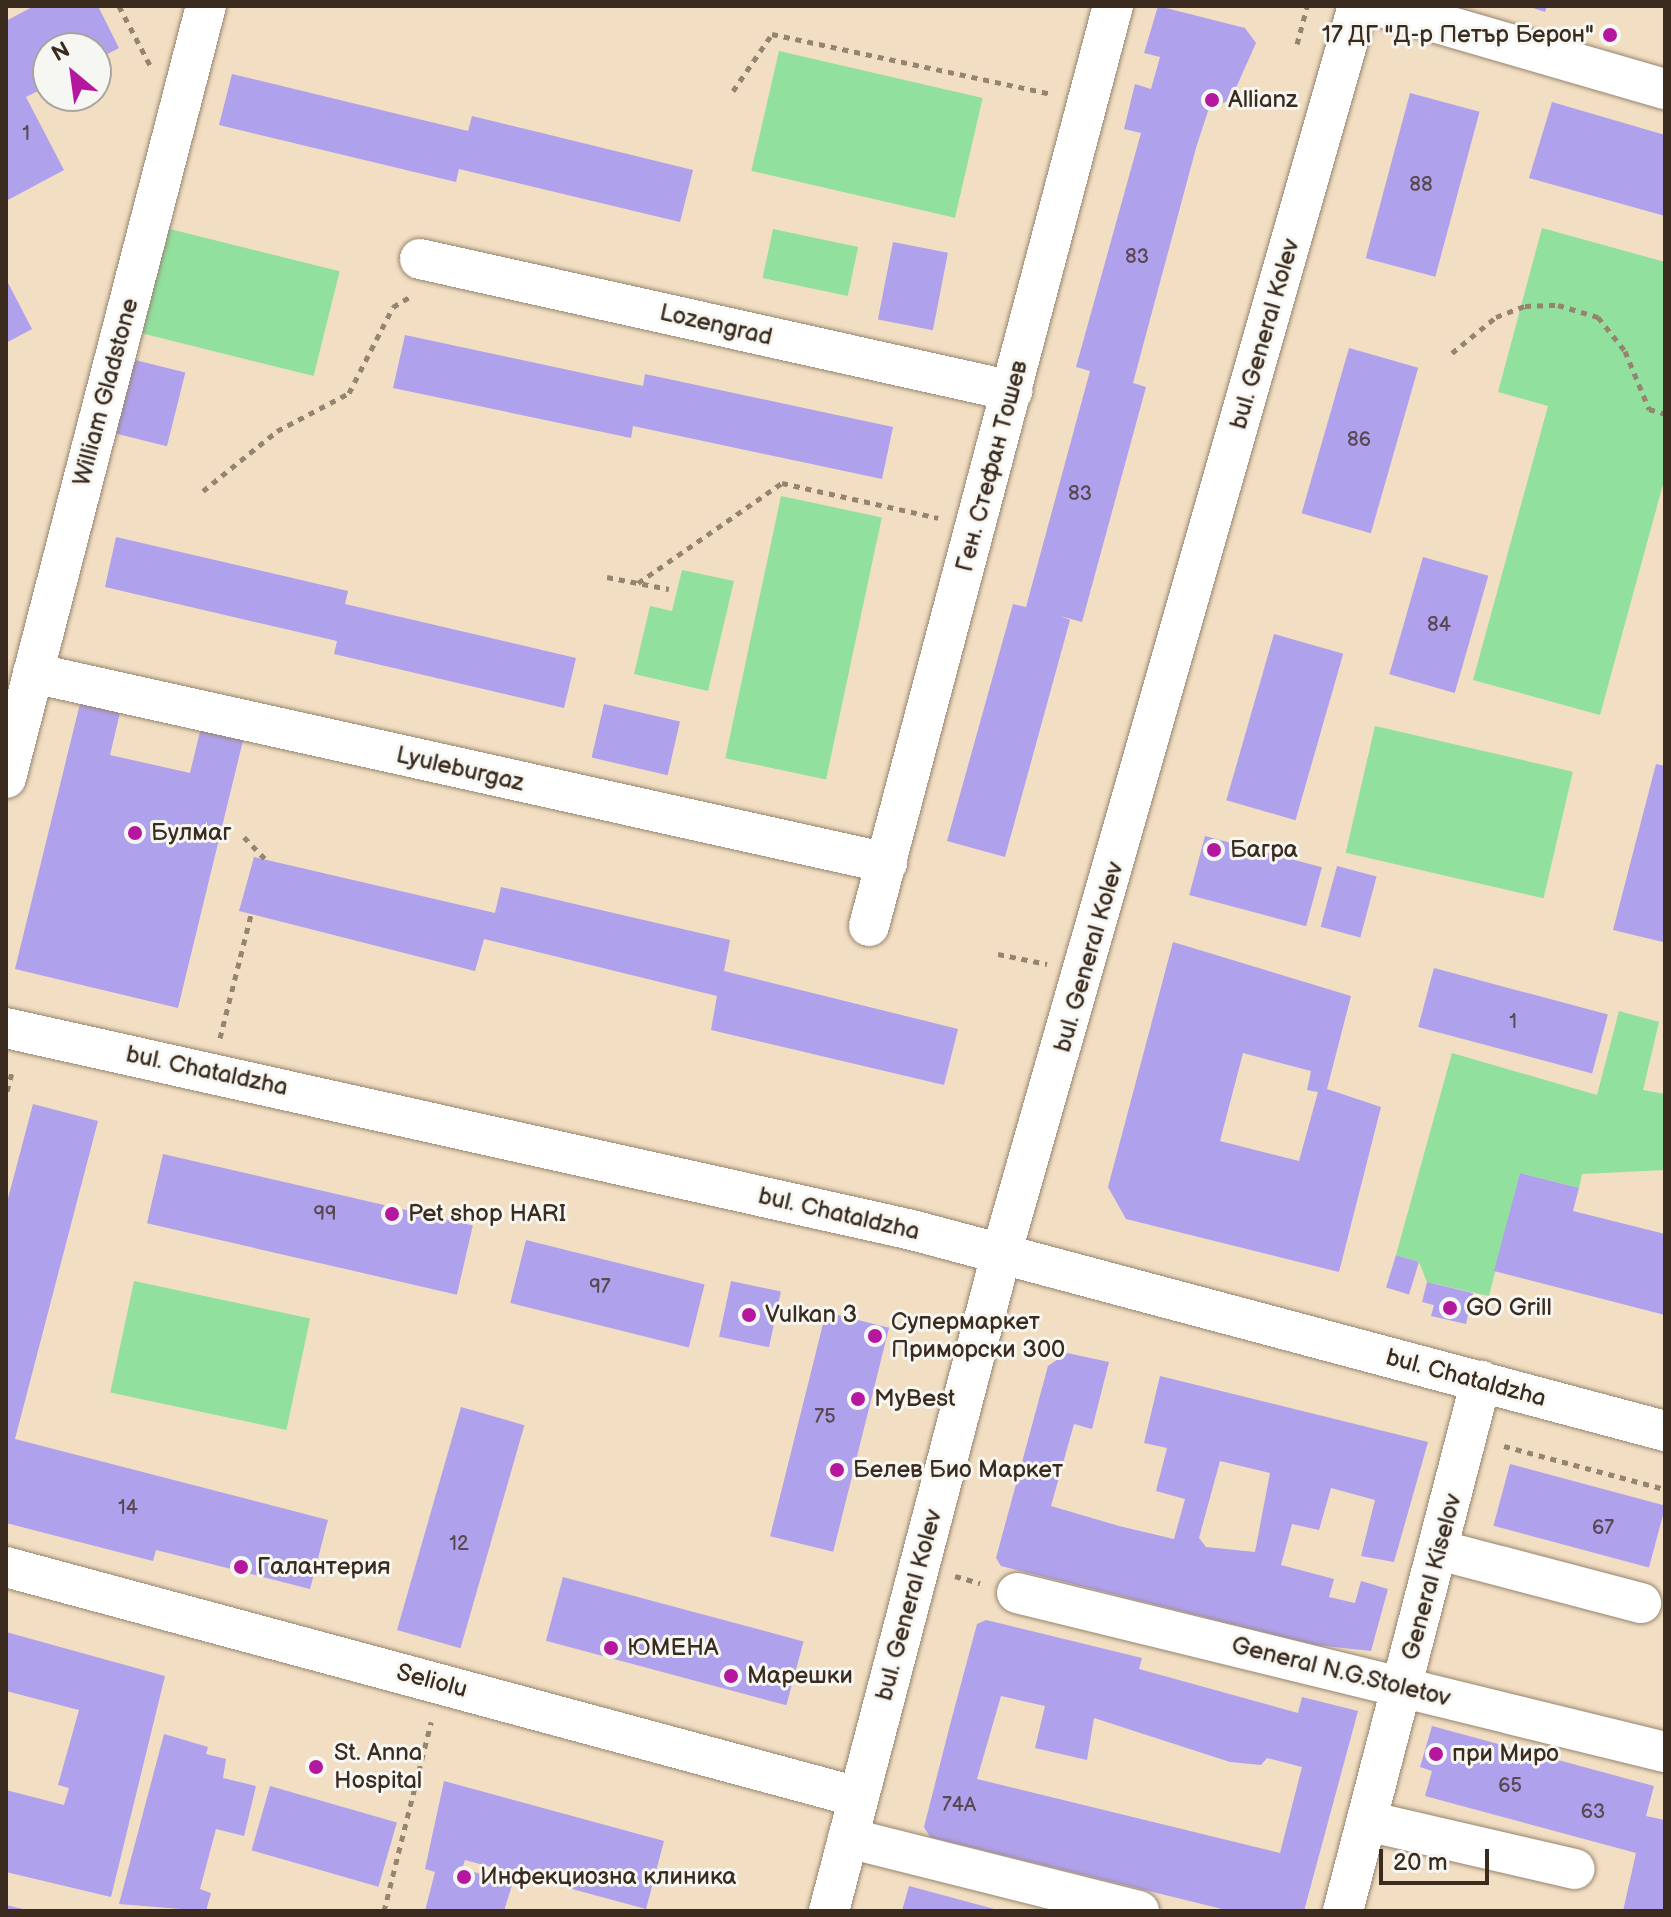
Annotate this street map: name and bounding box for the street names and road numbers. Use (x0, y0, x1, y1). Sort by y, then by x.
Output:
street label: bul. General Kolev (1224, 236, 1306, 432)
street label: William Gladstone (67, 295, 145, 489)
street label: Lozengrad (657, 298, 775, 352)
street label: Ген. Стефан Тошев (950, 357, 1034, 575)
street label: Lyuleburgaz (393, 740, 527, 798)
street label: bul. General Kolev (1048, 859, 1130, 1055)
street label: bul. Chataldzha (124, 1040, 290, 1102)
street label: bul. Chataldzha (756, 1181, 922, 1247)
street label: bul. Chataldzha (1383, 1343, 1549, 1413)
street label: General Kiselov (1396, 1491, 1468, 1663)
street label: bul. General Kolev (870, 1506, 948, 1704)
street label: General N.G.Stoletov (1229, 1631, 1453, 1713)
street label: Seliolu (393, 1658, 471, 1704)

